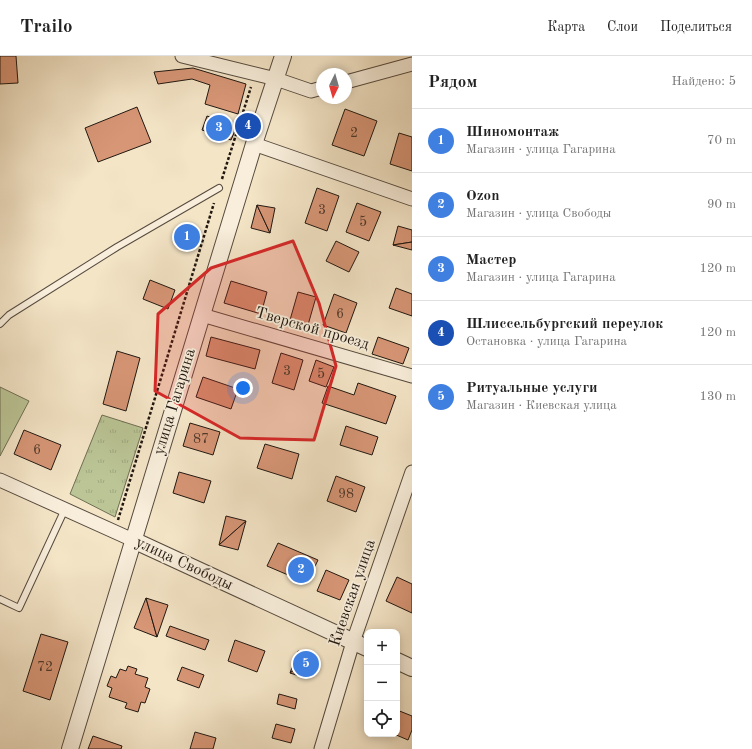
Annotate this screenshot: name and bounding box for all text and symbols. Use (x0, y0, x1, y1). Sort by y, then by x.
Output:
text: Trailo (20, 18, 73, 37)
text: Карта (547, 20, 585, 34)
text: Слои (607, 20, 638, 34)
text: Поделиться (660, 20, 732, 34)
north arrow (316, 68, 352, 104)
text: Рядом (428, 74, 477, 91)
text: Найдено: 5 (672, 75, 736, 88)
pin: 4 (235, 111, 261, 141)
pin: 3 (206, 113, 232, 143)
text: Шиномонтаж (466, 125, 559, 140)
house number: 2 (350, 126, 358, 140)
text: 1 (437, 134, 445, 147)
text: 70 m (707, 134, 736, 147)
text: Магазин · улица Гагарина (466, 143, 616, 156)
text: Ozon (466, 189, 499, 204)
text: 2 (437, 198, 445, 211)
text: 90 m (707, 198, 736, 211)
house number: 3 (318, 203, 326, 217)
text: Магазин · улица Свободы (466, 207, 611, 220)
house number: 5 (359, 215, 367, 229)
pin: 1 (174, 222, 200, 252)
text: Мастер (466, 253, 517, 268)
text: 3 (437, 262, 445, 275)
text: 120 m (699, 262, 736, 275)
text: Магазин · улица Гагарина (466, 271, 616, 284)
street label: Тверской проезд (253, 305, 371, 353)
house number: 6 (336, 307, 344, 321)
text: Шлиссельбургский переулок (466, 317, 663, 332)
text: 4 (437, 326, 445, 339)
text: 120 m (699, 326, 736, 339)
text: Остановка · улица Гагарина (466, 335, 627, 348)
street label: улица Гагарина (151, 347, 199, 457)
house number: 3 (283, 364, 291, 378)
house number: 5 (317, 367, 325, 381)
your location (233, 378, 253, 398)
text: Ритуальные услуги (466, 381, 598, 396)
text: 5 (437, 390, 445, 403)
text: 130 m (699, 390, 736, 403)
text: Магазин · Киевская улица (466, 399, 617, 412)
house number: 87 (193, 432, 209, 446)
house number: 6 (33, 443, 41, 457)
house number: 98 (338, 487, 354, 501)
street label: улица Свободы (133, 534, 235, 594)
street label: Киевская улица (327, 537, 379, 649)
pin: 2 (288, 555, 314, 585)
map controls (364, 629, 400, 737)
button: + (364, 629, 400, 665)
pin: 5 (293, 649, 319, 679)
house number: 72 (37, 660, 53, 674)
button: − (364, 665, 400, 701)
button: locate (364, 701, 400, 737)

